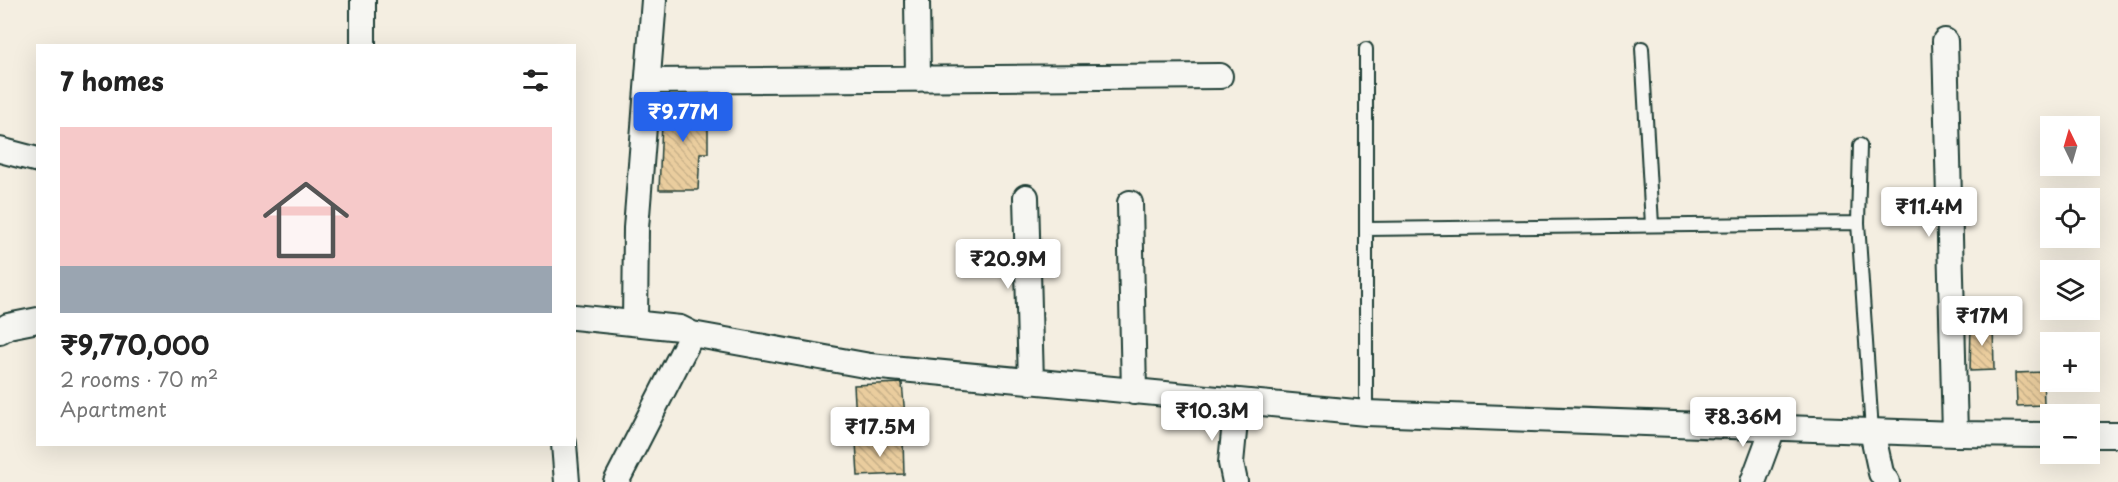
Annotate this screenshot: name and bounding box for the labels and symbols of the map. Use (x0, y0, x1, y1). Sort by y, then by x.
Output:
pin: ₹9.77M (634, 92, 732, 143)
north arrow (2040, 116, 2100, 176)
pin: ₹11.4M (1880, 187, 1978, 238)
pin: ₹20.9M (959, 239, 1057, 290)
pin: ₹17M (1946, 296, 2018, 347)
pin: ₹10.3M (1163, 391, 1261, 442)
pin: ₹8.36M (1694, 397, 1792, 448)
pin: ₹17.5M (831, 407, 929, 458)

